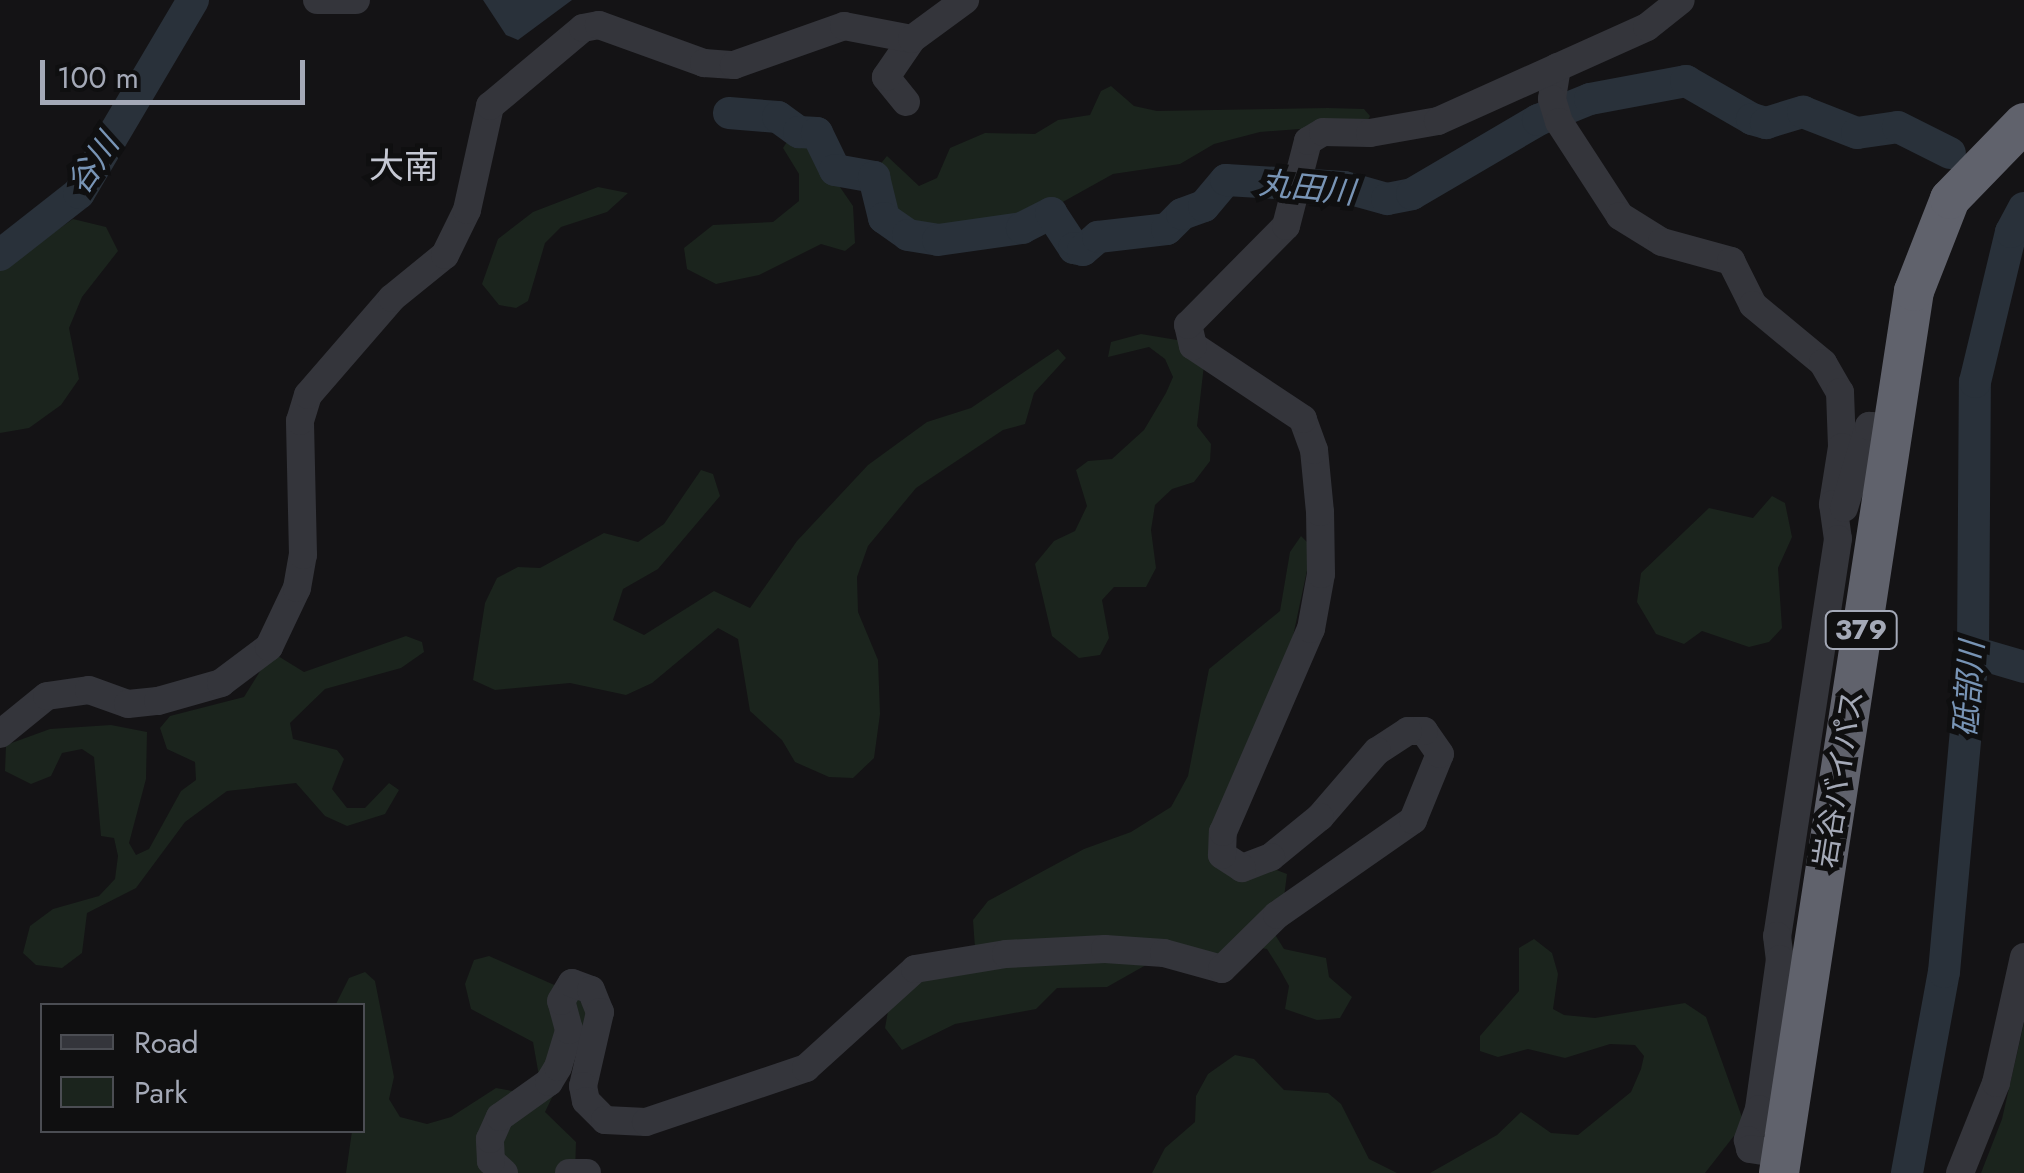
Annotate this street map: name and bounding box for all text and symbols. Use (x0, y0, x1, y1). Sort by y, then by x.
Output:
scale bar (45, 40, 310, 102)
text: 100 m (57, 56, 139, 99)
water label: 谷川 (59, 127, 127, 201)
district label: 大南 (369, 145, 439, 187)
water label: 丸田川 (1257, 164, 1357, 212)
road number: 379 (1824, 607, 1898, 653)
water label: 砥部川 (1946, 640, 1992, 738)
street label: 岩谷バイパス (1807, 687, 1871, 871)
legend (40, 1003, 365, 1133)
text: Road (134, 1021, 199, 1064)
text: Park (134, 1071, 187, 1114)

